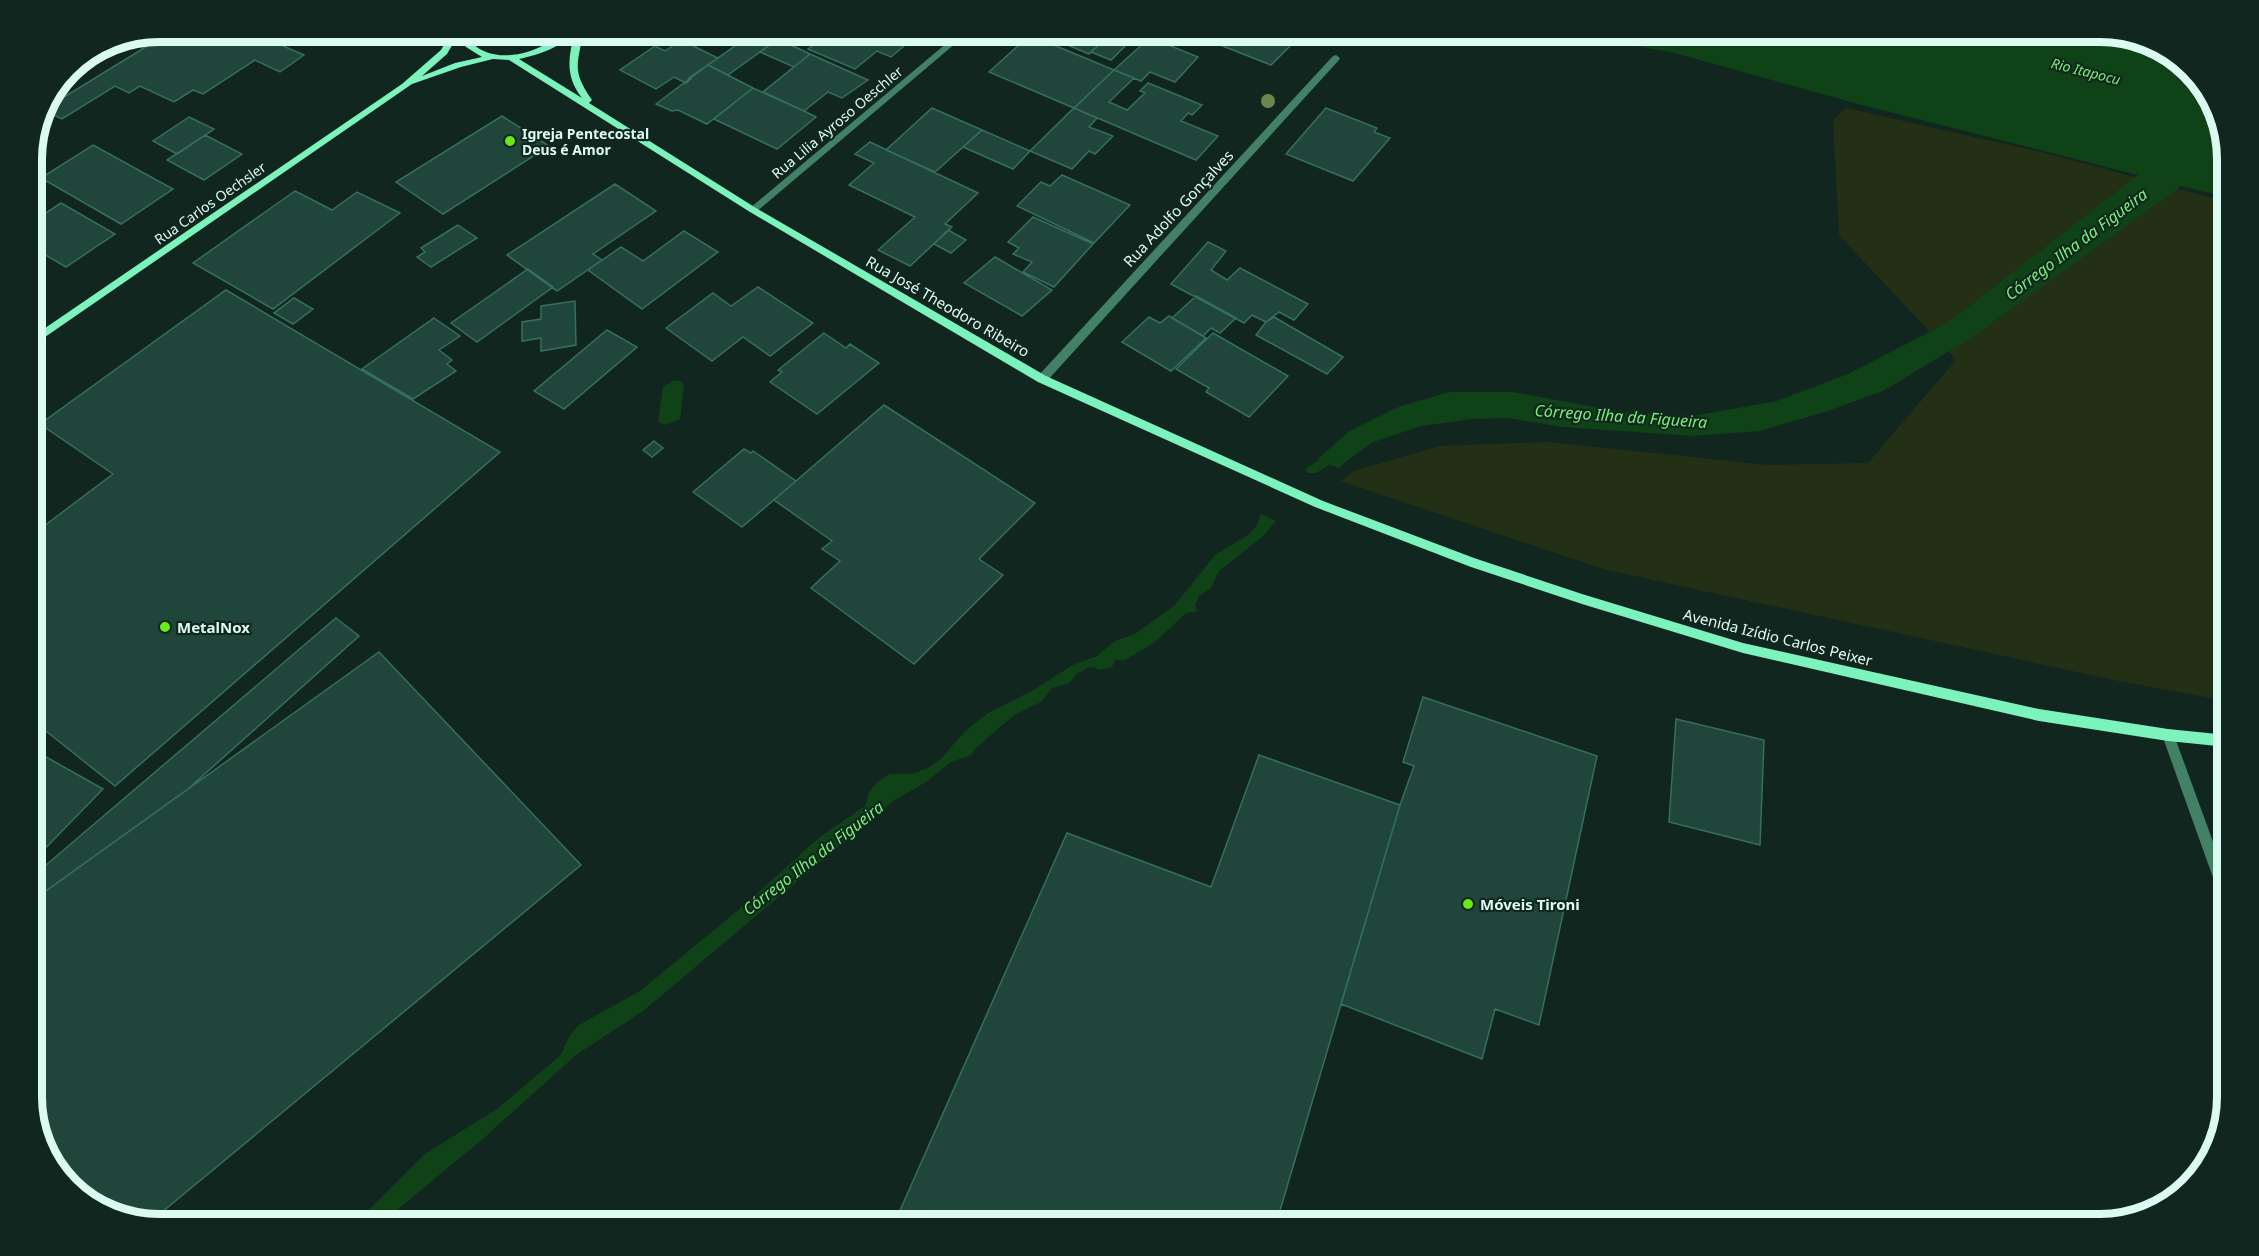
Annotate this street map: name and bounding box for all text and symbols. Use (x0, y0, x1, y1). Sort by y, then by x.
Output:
water label: Rio Itapocu (2049, 53, 2123, 89)
street label: Rua Lilia Ayroso Oeschler (767, 61, 907, 182)
place label: Igreja Pentecostal Deus é Amor (522, 124, 649, 159)
marker: Igreja Pentecostal Deus é Amor (503, 134, 517, 148)
street label: Rua Adolfo Gonçalves (1119, 145, 1237, 271)
street label: Rua Carlos Oechsler (150, 157, 270, 249)
water label: Córrego Ilha da Figueira (2000, 183, 2152, 305)
street label: Rua José Theodoro Ribeiro (863, 251, 1033, 361)
water label: Córrego Ilha da Figueira (1534, 399, 1708, 433)
street label: Avenida Izídio Carlos Peixer (1681, 604, 1875, 670)
place label: MetalNox (177, 617, 250, 637)
marker: MetalNox (158, 620, 172, 634)
water label: Córrego Ilha da Figueira (738, 796, 888, 920)
place label: Móveis Tironi (1480, 894, 1580, 914)
marker: Móveis Tironi (1461, 897, 1475, 911)

